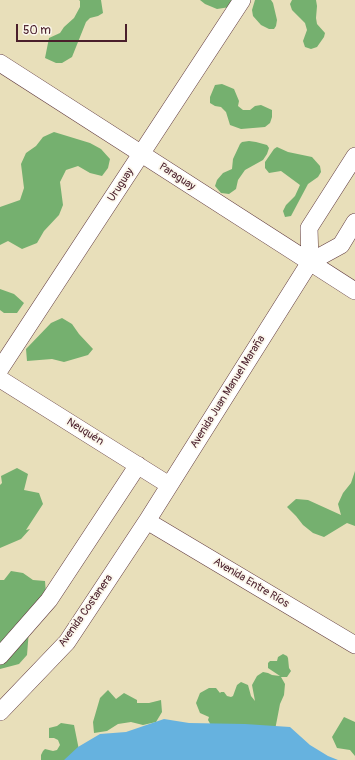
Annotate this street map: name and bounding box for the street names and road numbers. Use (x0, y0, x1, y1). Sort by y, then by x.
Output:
street label: Paraguay (156, 160, 198, 194)
street label: Uruguay (105, 166, 137, 204)
street label: Avenida Juan Manuel Maraña (188, 333, 268, 451)
street label: Neuquén (64, 415, 106, 449)
street label: Avenida Entre Ríos (211, 555, 291, 611)
street label: Avenida Costanera (56, 572, 116, 650)

